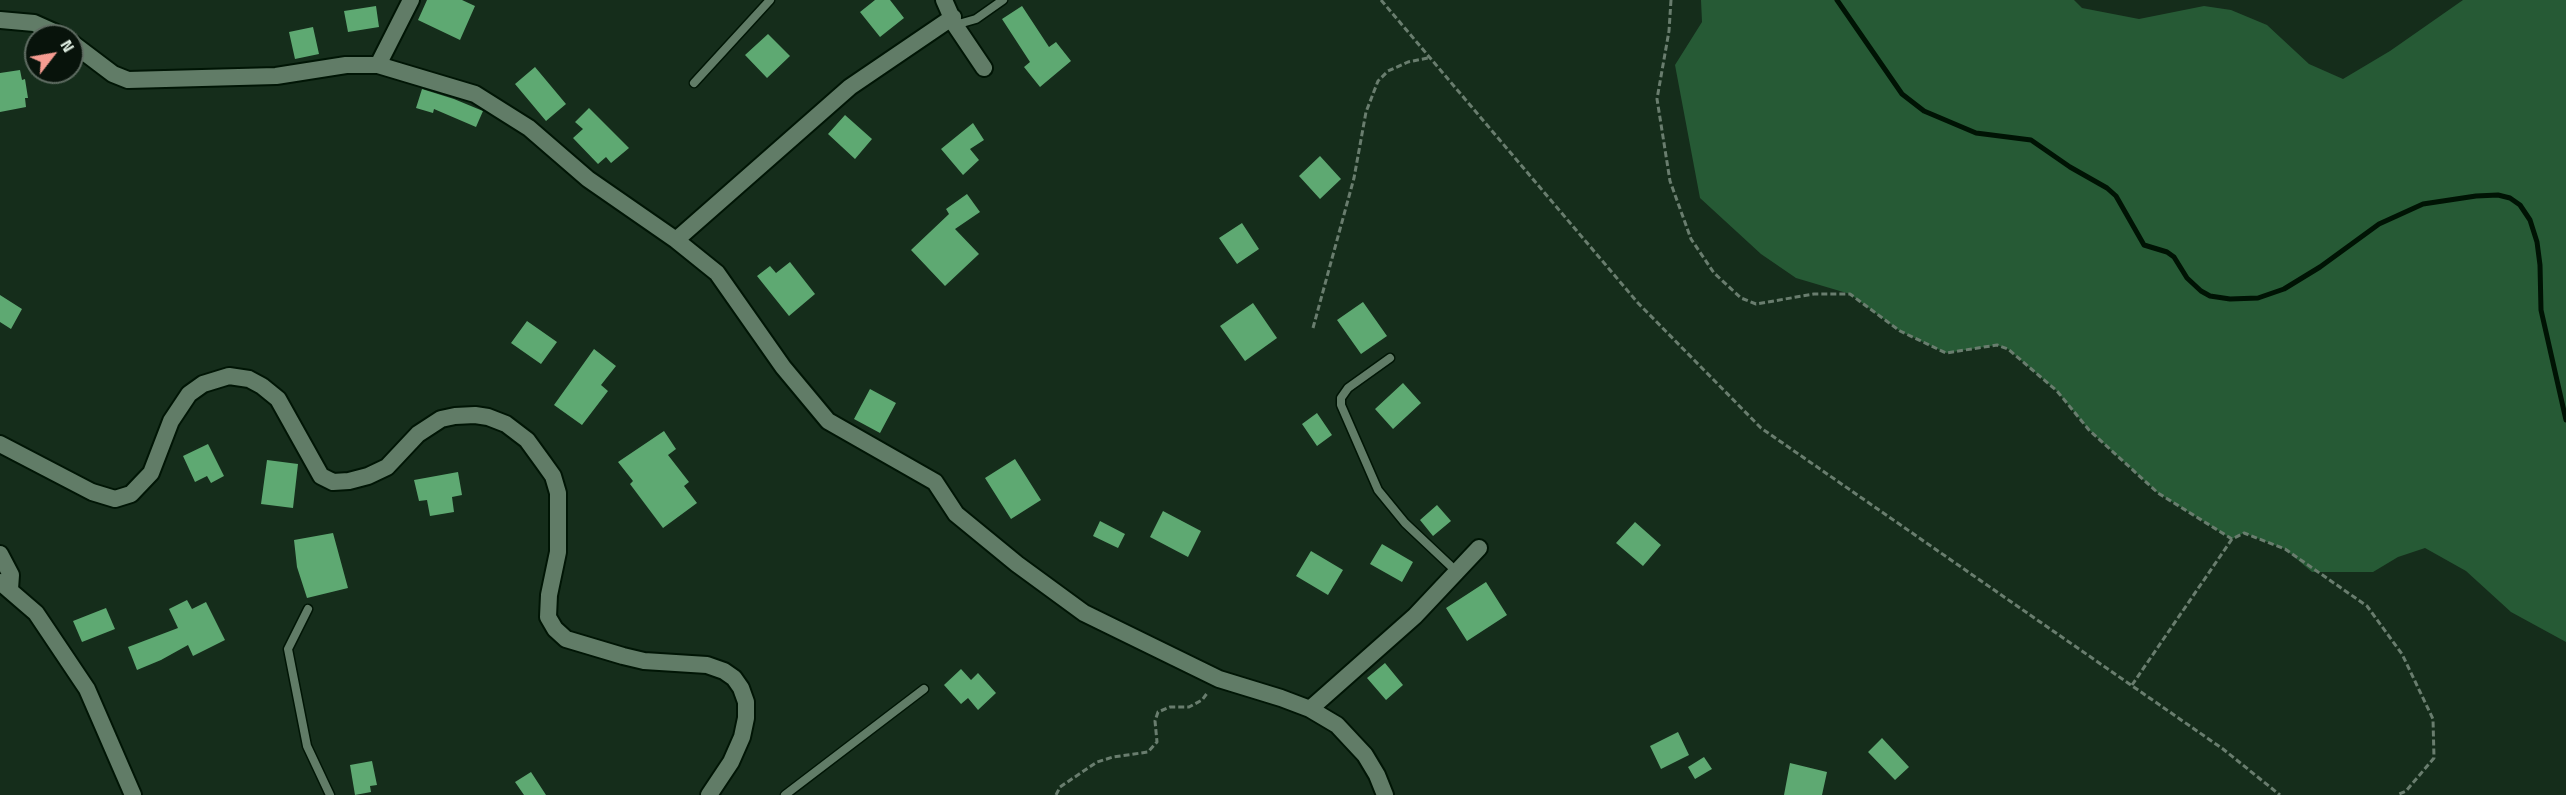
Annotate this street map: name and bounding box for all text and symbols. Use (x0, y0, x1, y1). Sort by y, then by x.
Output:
north arrow (24, 24, 84, 84)
text: N (55, 35, 81, 57)

